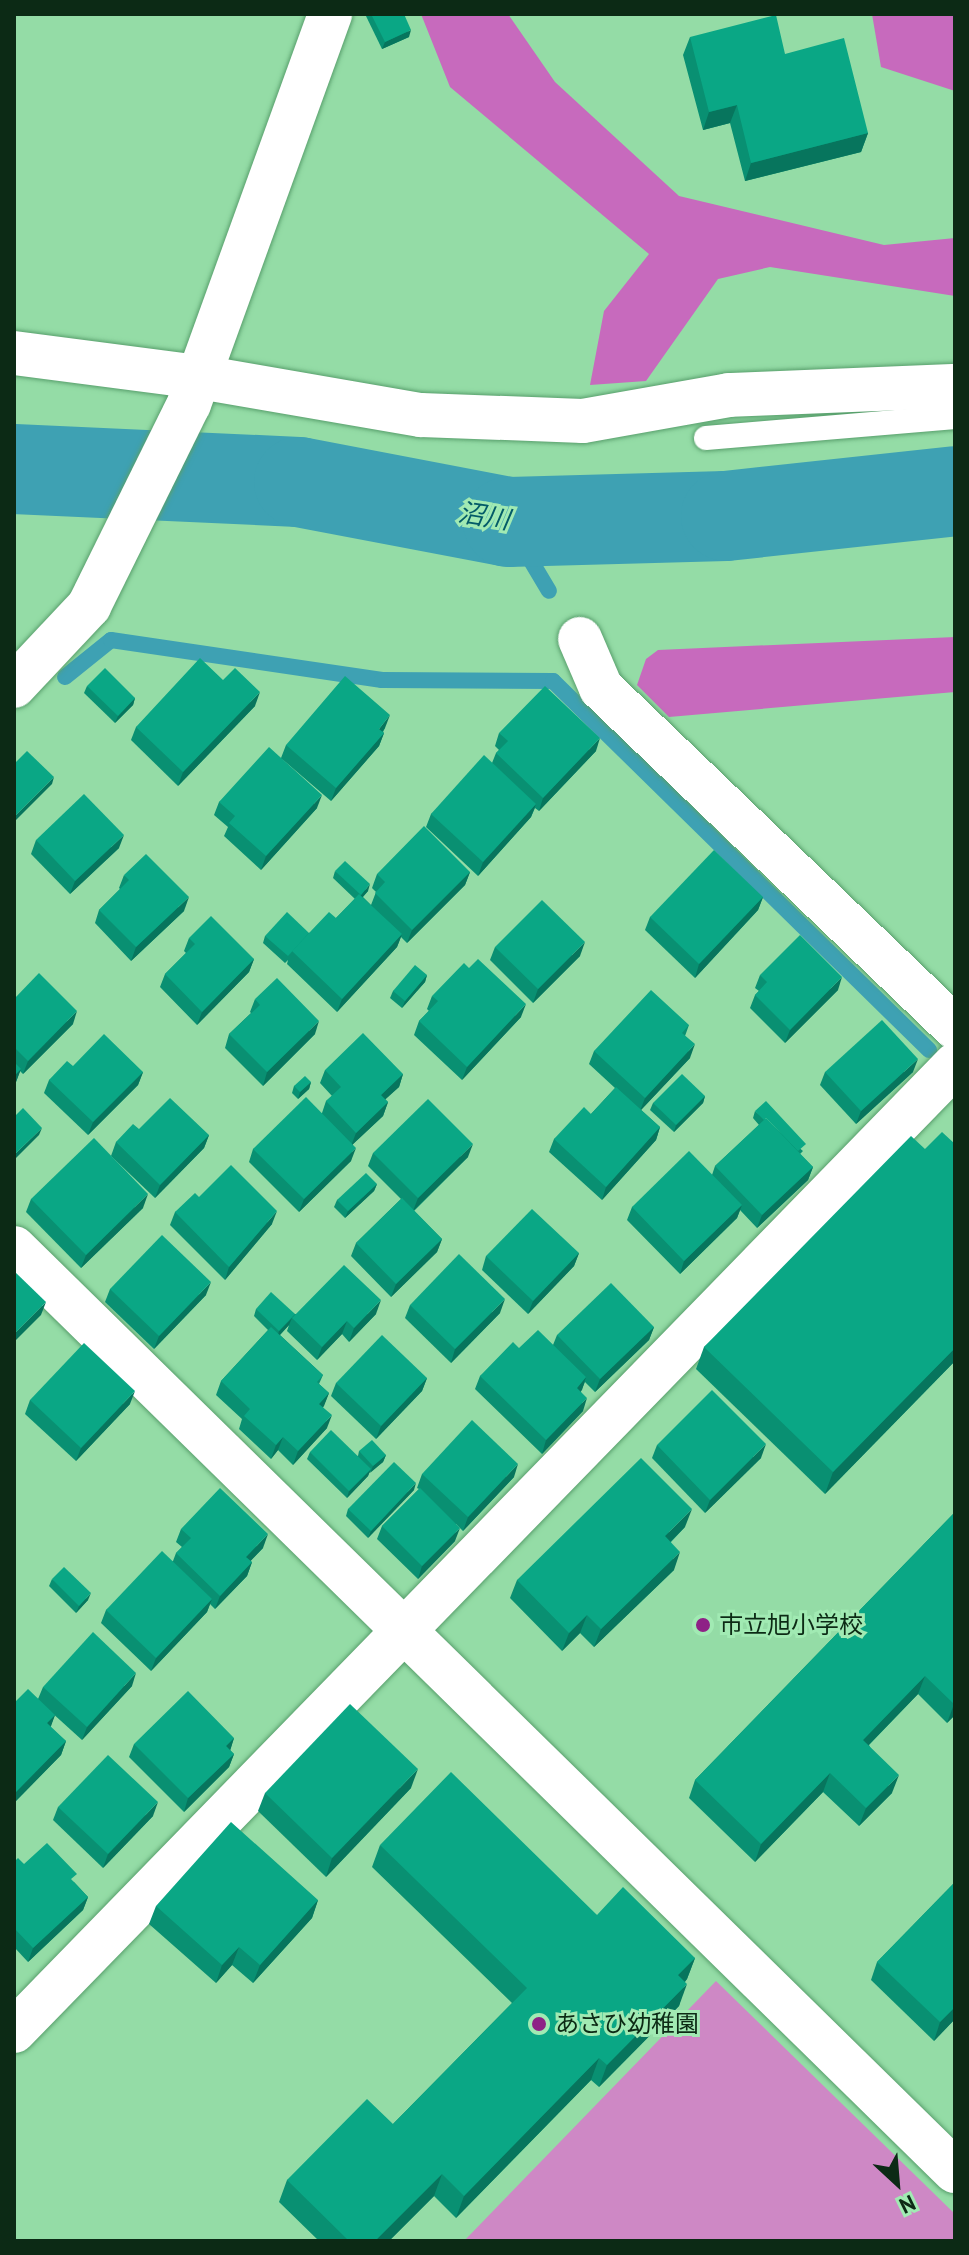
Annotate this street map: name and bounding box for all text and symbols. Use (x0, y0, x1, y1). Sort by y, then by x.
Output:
water label: 沼川 (456, 497, 512, 535)
place label: 市立旭小学校 (719, 1611, 863, 1639)
marker: 市立旭小学校 (694, 1616, 712, 1634)
place label: あさひ幼稚園 (555, 2010, 699, 2038)
marker: あさひ幼稚園 (530, 2015, 548, 2033)
north arrow (857, 2143, 937, 2223)
text: N (895, 2189, 920, 2220)

